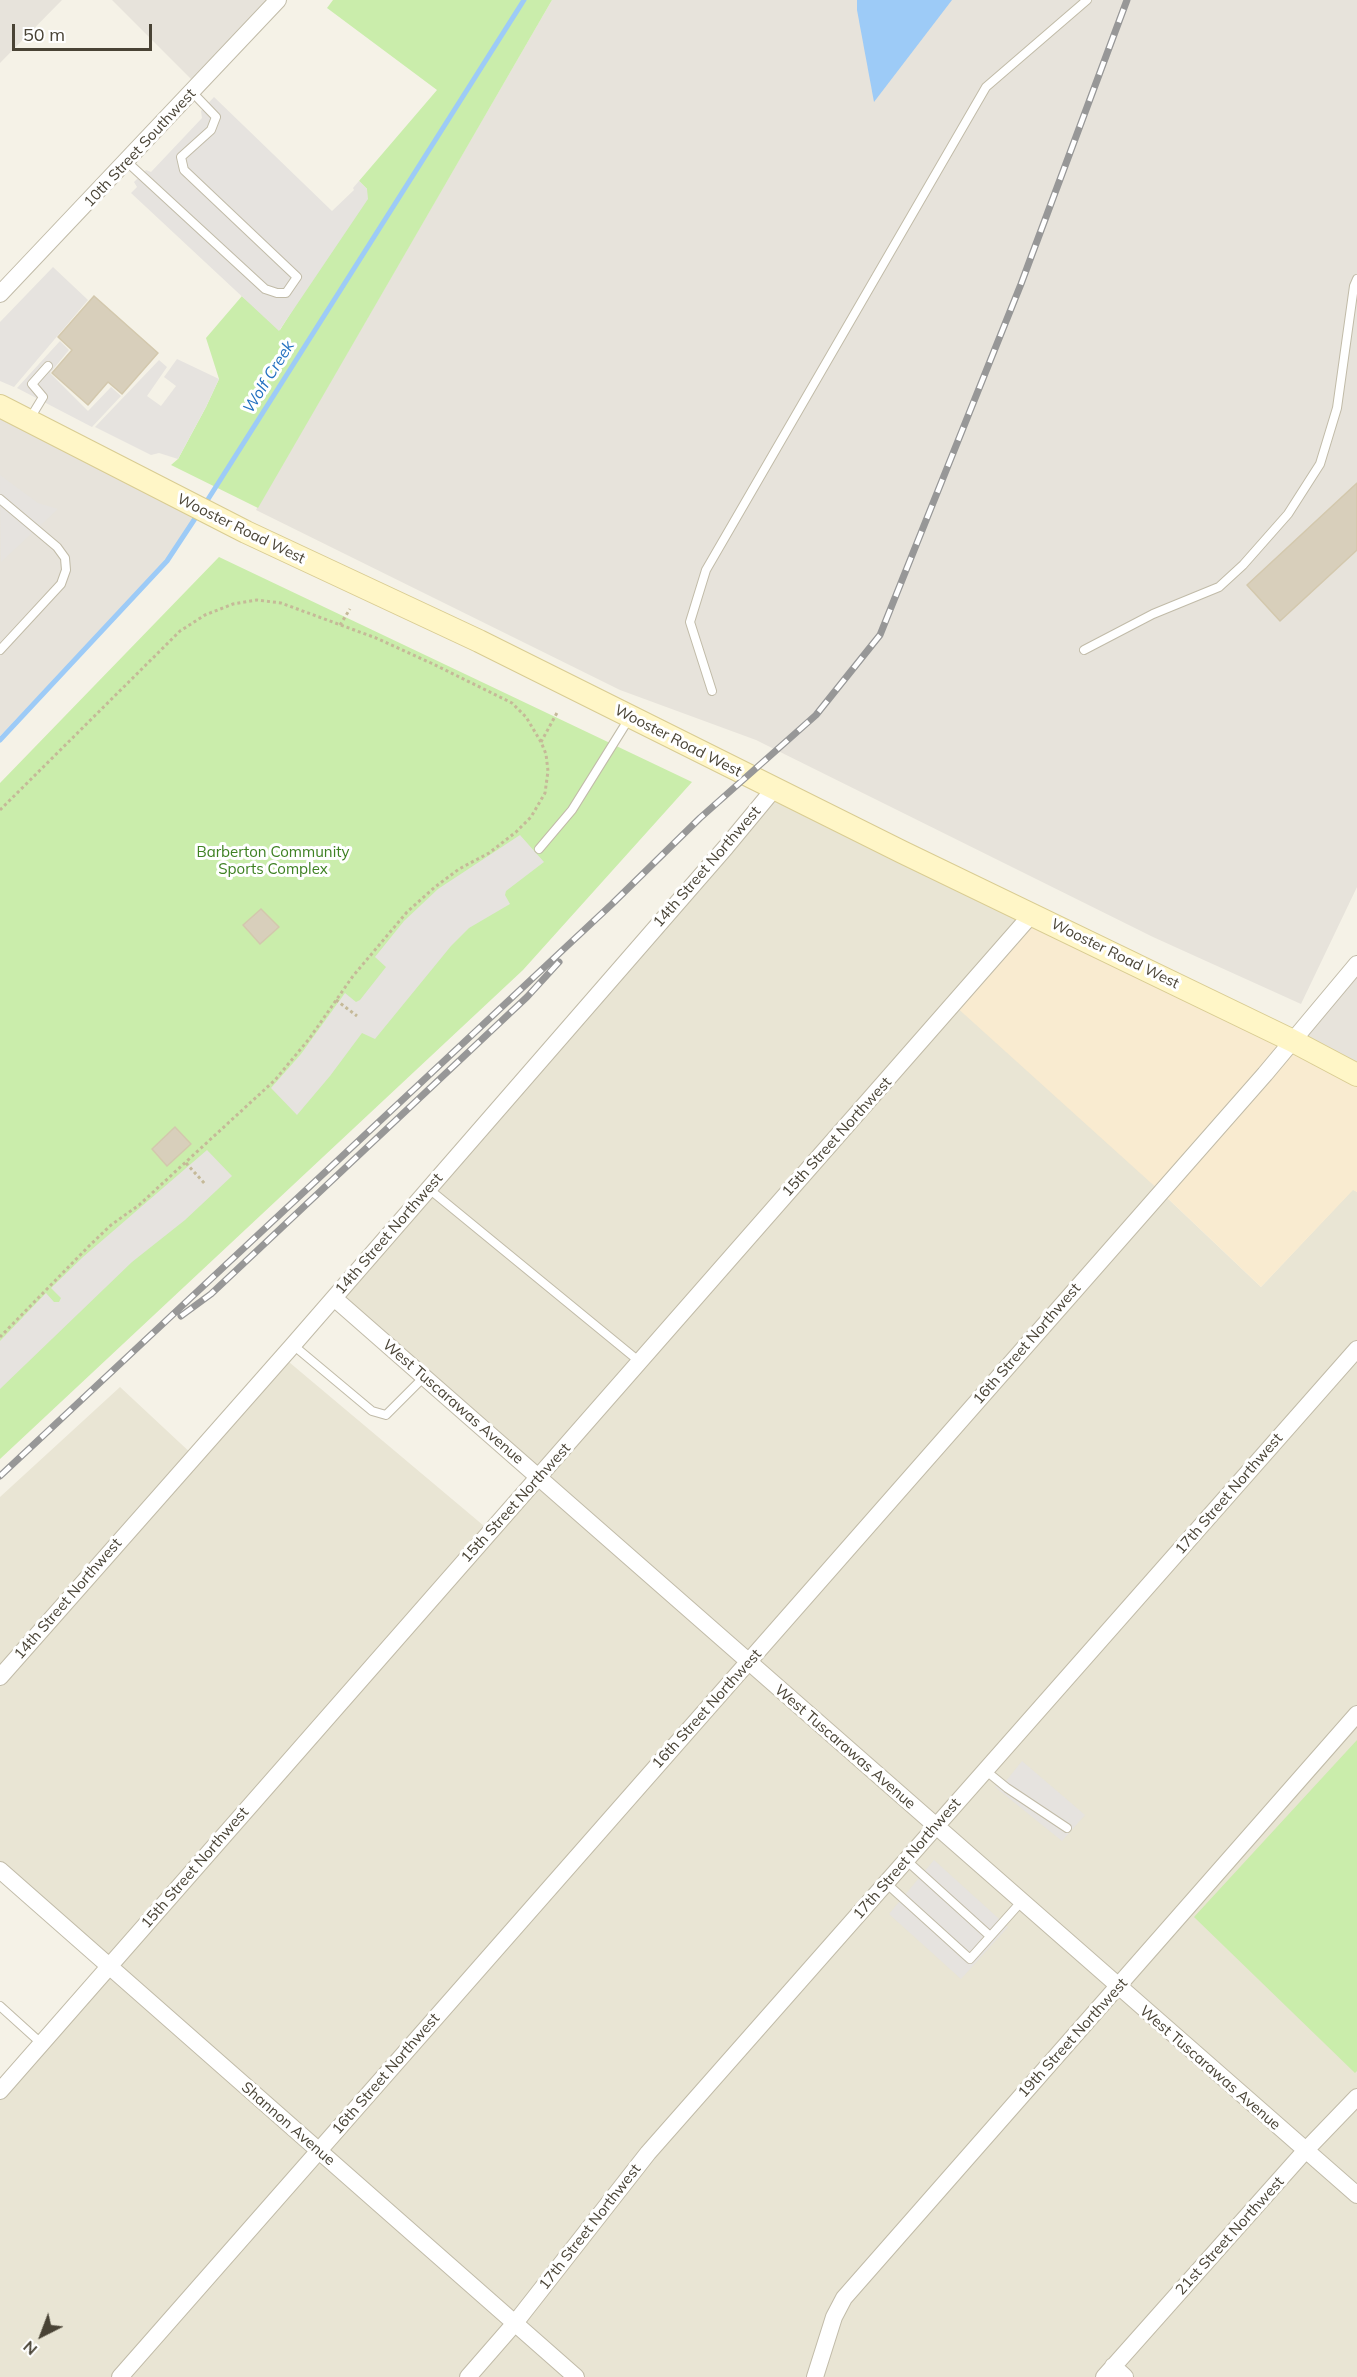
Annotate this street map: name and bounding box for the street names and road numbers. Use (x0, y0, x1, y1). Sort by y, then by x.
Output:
street label: 10th Street Southwest (80, 85, 200, 211)
street label: Wooster Road West (174, 490, 308, 568)
street label: Wooster Road West (611, 701, 745, 781)
street label: 14th Street Northwest (649, 803, 765, 931)
street label: Wooster Road West (1048, 915, 1182, 993)
street label: 15th Street Northwest (779, 1074, 895, 1200)
street label: 14th Street Northwest (331, 1170, 447, 1298)
street label: 16th Street Northwest (969, 1280, 1085, 1408)
street label: West Tuscarawas Avenue (379, 1336, 527, 1468)
street label: 17th Street Northwest (1171, 1430, 1287, 1558)
street label: 15th Street Northwest (458, 1440, 574, 1566)
street label: 14th Street Northwest (10, 1535, 126, 1663)
street label: 16th Street Northwest (649, 1646, 765, 1772)
street label: West Tuscarawas Avenue (771, 1681, 919, 1813)
street label: 17th Street Northwest (849, 1795, 965, 1923)
street label: 15th Street Northwest (137, 1804, 253, 1932)
street label: 19th Street Northwest (1015, 1975, 1131, 2101)
street label: West Tuscarawas Avenue (1136, 2002, 1284, 2134)
street label: 16th Street Northwest (328, 2010, 444, 2138)
street label: Shannon Avenue (237, 2078, 339, 2170)
street label: 17th Street Northwest (535, 2161, 645, 2293)
street label: 21st Street Northwest (1172, 2173, 1288, 2299)

